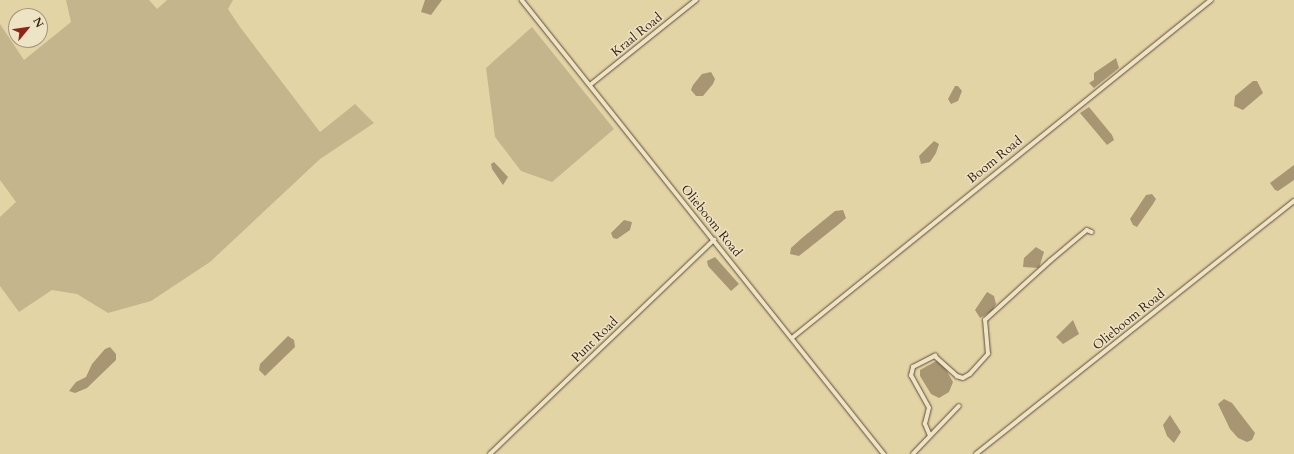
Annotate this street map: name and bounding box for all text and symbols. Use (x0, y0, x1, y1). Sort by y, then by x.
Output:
north arrow (8, 8, 48, 48)
street label: Kraal Road (608, 10, 666, 60)
text: N (29, 15, 47, 30)
street label: Boom Road (964, 133, 1026, 187)
street label: Olieboom Road (677, 182, 745, 260)
street label: Olieboom Road (1090, 286, 1168, 354)
street label: Punt Road (569, 314, 621, 366)

